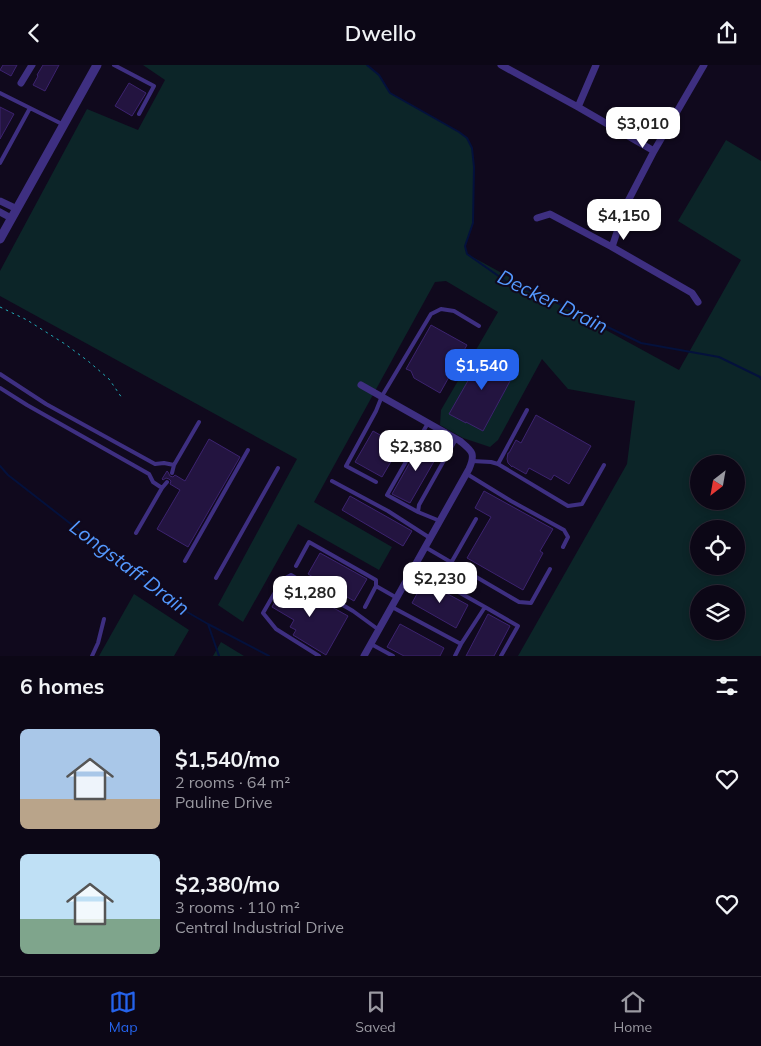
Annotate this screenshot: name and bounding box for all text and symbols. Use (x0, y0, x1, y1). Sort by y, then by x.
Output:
icon: back (20, 19, 48, 47)
text: Dwello (345, 19, 416, 47)
icon: share (713, 19, 741, 47)
pin: $3,010 (602, 107, 684, 149)
text: $3,010 (617, 113, 669, 133)
pin: $4,150 (583, 199, 665, 241)
text: $4,150 (598, 205, 650, 225)
water label: Decker Drain (494, 264, 612, 338)
pin: $1,540 (441, 349, 523, 391)
text: $1,540 (456, 355, 508, 375)
pin: $2,380 (375, 429, 457, 472)
text: $2,380 (390, 436, 442, 456)
north arrow (690, 455, 745, 510)
map controls (690, 455, 745, 640)
water label: Longstaff Drain (65, 514, 195, 620)
button: locate (690, 520, 745, 575)
pin: $2,230 (399, 561, 481, 604)
text: $2,230 (414, 568, 466, 588)
pin: $1,280 (269, 575, 351, 618)
text: $1,280 (284, 582, 336, 602)
button: layers (690, 585, 745, 640)
icon: filters (713, 672, 741, 700)
text: 6 homes (20, 673, 104, 699)
text: $1,540/mo (175, 746, 280, 772)
icon: home (60, 749, 120, 809)
icon: heart (713, 765, 741, 793)
text: 2 rooms · 64 m² (175, 772, 290, 792)
text: Pauline Drive (175, 792, 272, 812)
text: $2,380/mo (175, 871, 280, 897)
icon: home (60, 874, 120, 934)
icon: heart (713, 890, 741, 918)
text: 3 rooms · 110 m² (175, 897, 300, 917)
text: Central Industrial Drive (175, 917, 344, 937)
tab: Map (109, 988, 138, 1036)
tab: Saved (355, 988, 396, 1036)
tab: Home (613, 988, 652, 1036)

